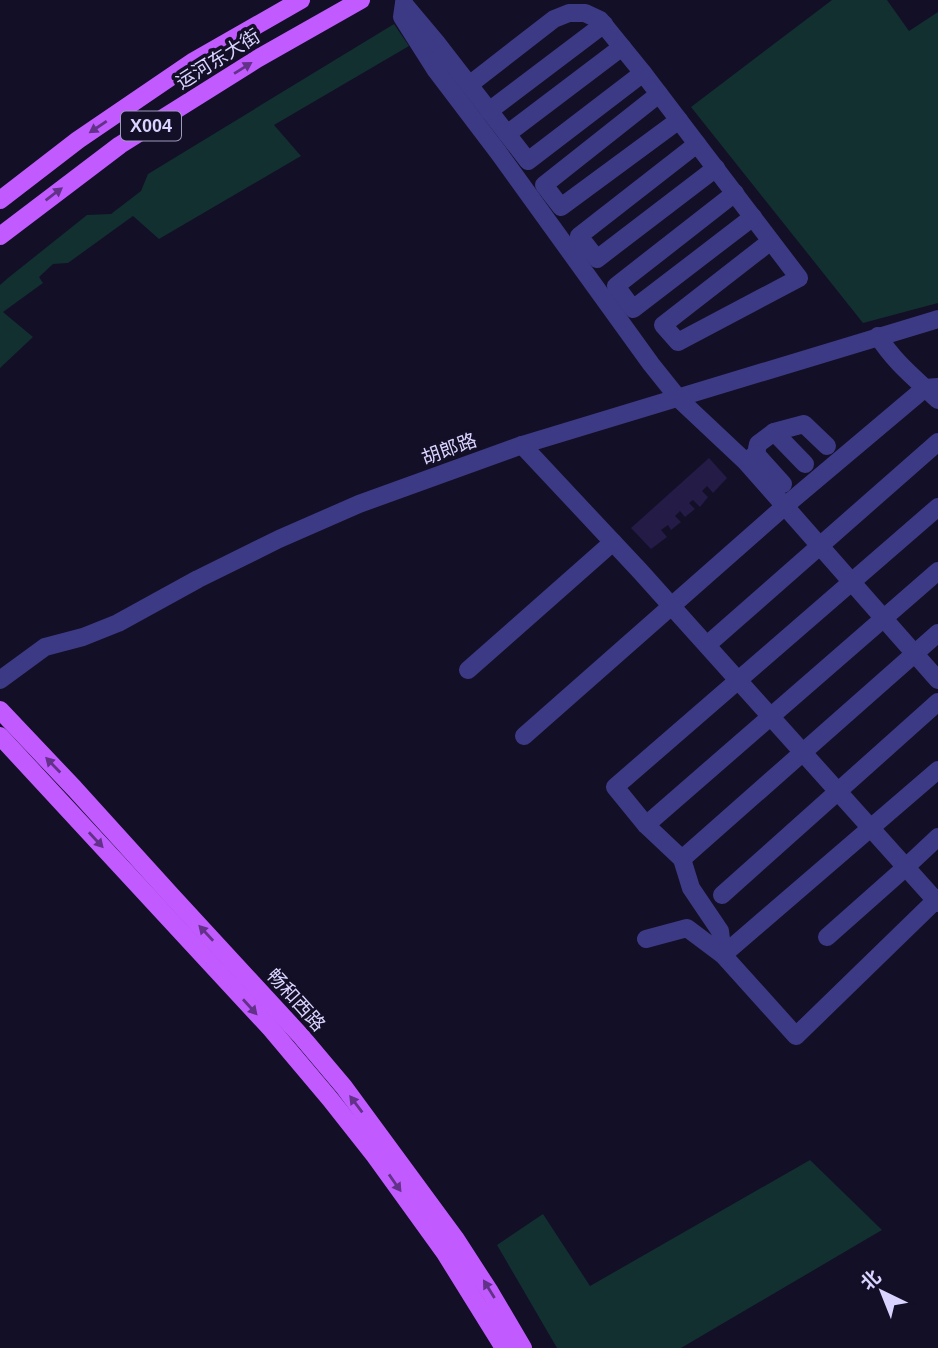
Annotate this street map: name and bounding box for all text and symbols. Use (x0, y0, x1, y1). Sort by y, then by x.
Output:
street label: 运河东大街 (172, 25, 264, 93)
one-way arrow (233, 61, 253, 74)
road number: X004 (121, 112, 181, 140)
one-way arrow (89, 120, 107, 134)
one-way arrow (45, 188, 63, 202)
street label: 胡郎路 (419, 429, 479, 469)
one-way arrow (45, 757, 61, 774)
one-way arrow (88, 831, 104, 848)
one-way arrow (198, 925, 215, 942)
street label: 畅和西路 (263, 965, 329, 1035)
one-way arrow (242, 998, 258, 1015)
one-way arrow (350, 1095, 364, 1113)
one-way arrow (387, 1174, 401, 1192)
north arrow (847, 1257, 917, 1327)
text: 北 (857, 1266, 885, 1294)
one-way arrow (482, 1280, 495, 1299)

